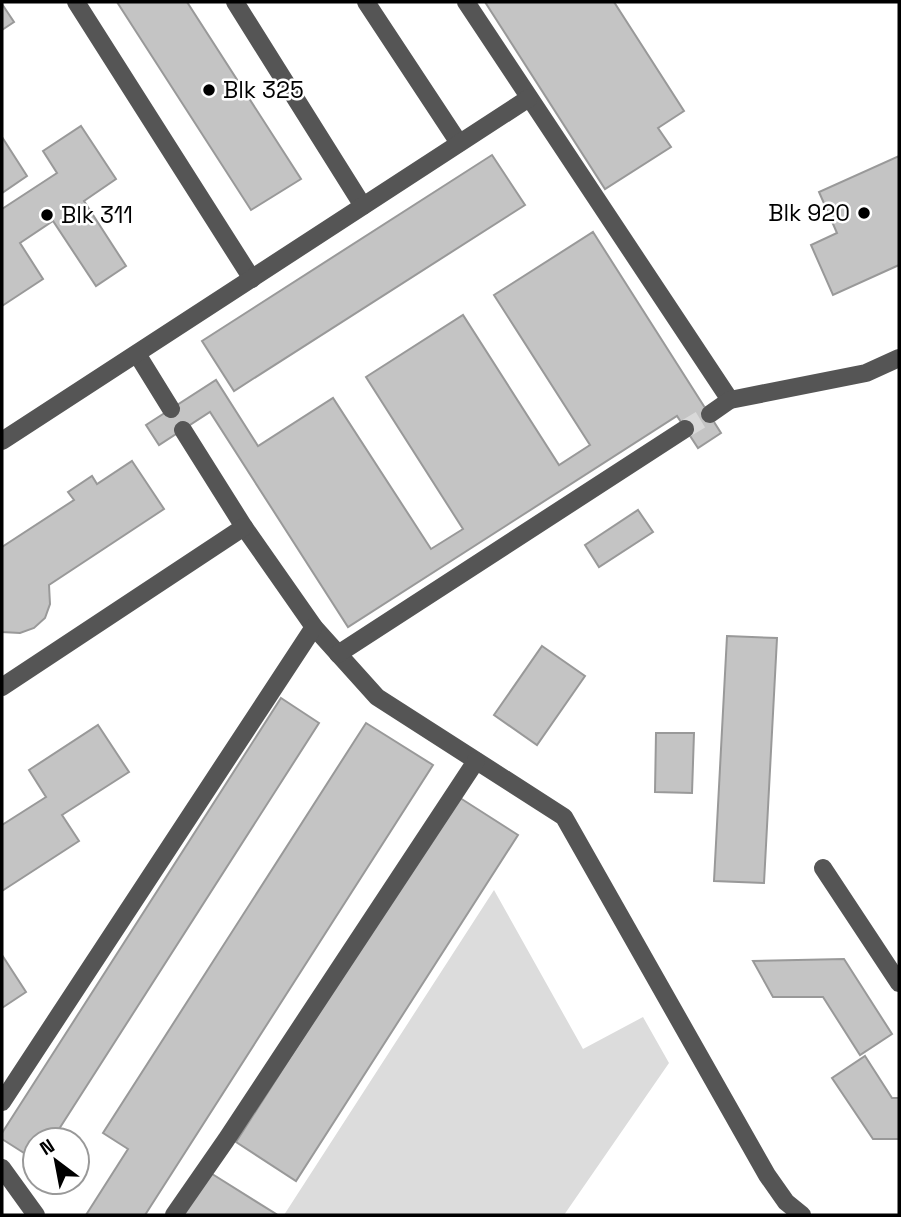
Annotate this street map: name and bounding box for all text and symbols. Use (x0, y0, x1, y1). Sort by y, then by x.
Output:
place label: Blk 325 (223, 75, 304, 105)
marker: Blk 325 (201, 82, 217, 98)
place label: Blk 920 (768, 198, 850, 228)
place label: Blk 311 (61, 200, 133, 230)
marker: Blk 920 (856, 205, 872, 221)
marker: Blk 311 (39, 207, 55, 223)
north arrow (21, 1126, 91, 1196)
text: N (35, 1133, 59, 1161)

